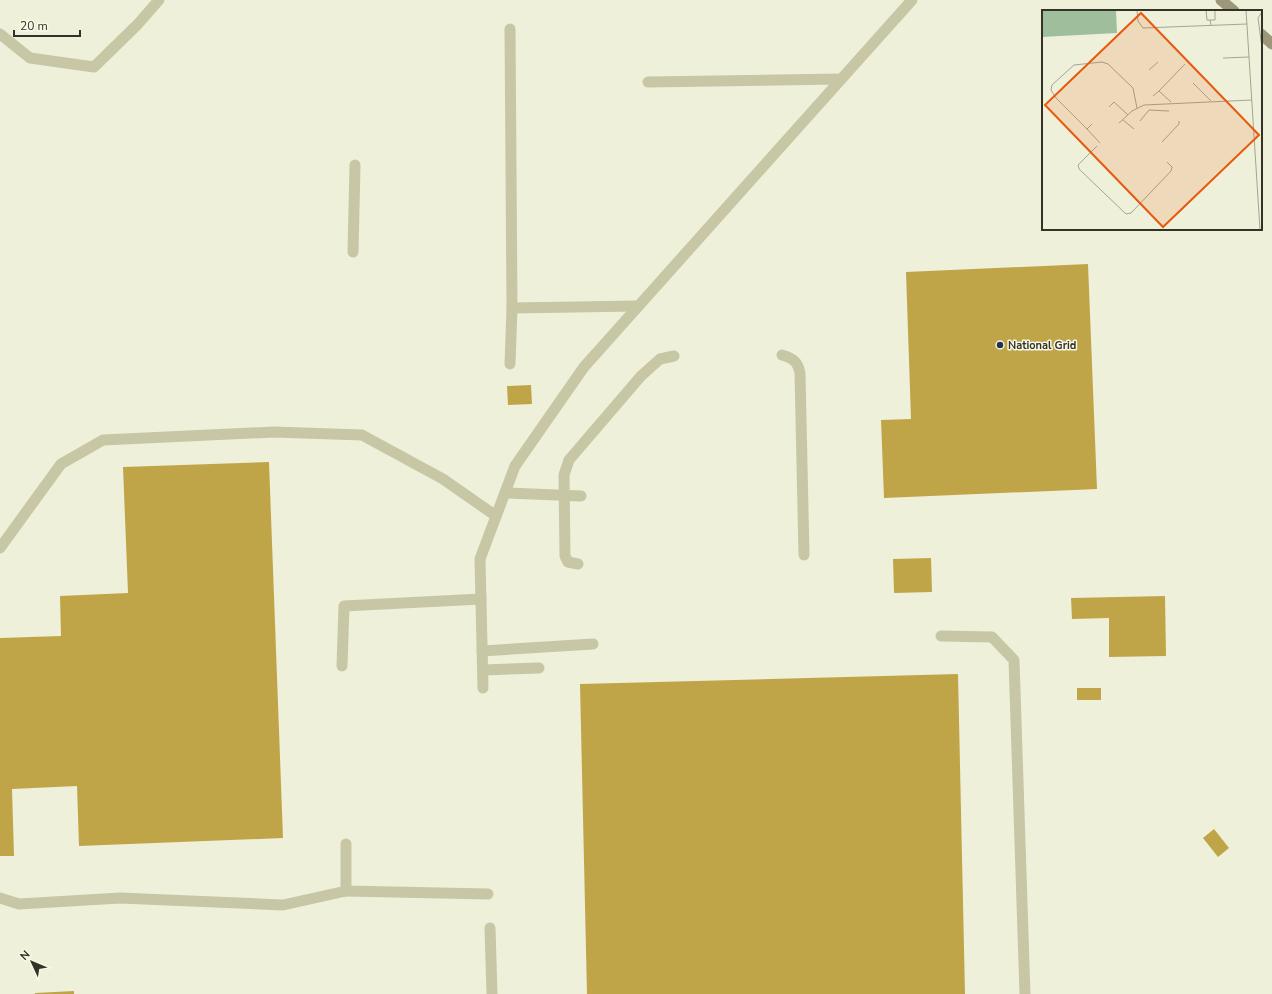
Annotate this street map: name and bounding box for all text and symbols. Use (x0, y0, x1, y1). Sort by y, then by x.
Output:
inset map (1042, 10, 1262, 230)
scale bar (14, 12, 80, 38)
text: 20 m (20, 18, 48, 34)
place label: National Grid (1008, 338, 1076, 353)
marker: National Grid (995, 340, 1005, 350)
north arrow (12, 942, 52, 982)
text: N (17, 947, 33, 964)

